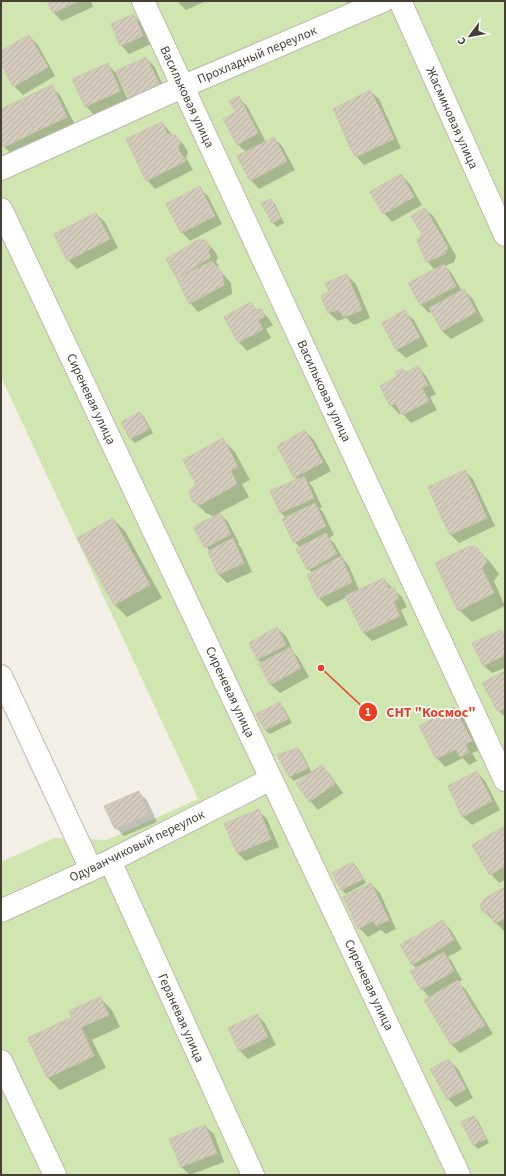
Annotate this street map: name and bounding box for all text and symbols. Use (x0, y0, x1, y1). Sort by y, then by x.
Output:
north arrow (450, 16, 490, 56)
street label: Прохладный переулок (194, 21, 320, 88)
text: С (454, 34, 470, 48)
street label: Васильковая улица (155, 43, 219, 151)
street label: Жасминовая улица (421, 64, 483, 172)
street label: Васильковая улица (292, 337, 356, 445)
street label: Сиреневая улица (62, 350, 120, 448)
street label: Сиреневая улица (201, 643, 259, 741)
callout: СНТ "Космос" (358, 699, 484, 725)
text: СНТ "Космос" (386, 703, 476, 723)
text: 1 (365, 704, 371, 721)
street label: Одуванчиковый переулок (66, 805, 208, 887)
street label: Сиреневая улица (340, 936, 398, 1034)
street label: Гераневая улица (153, 971, 209, 1065)

